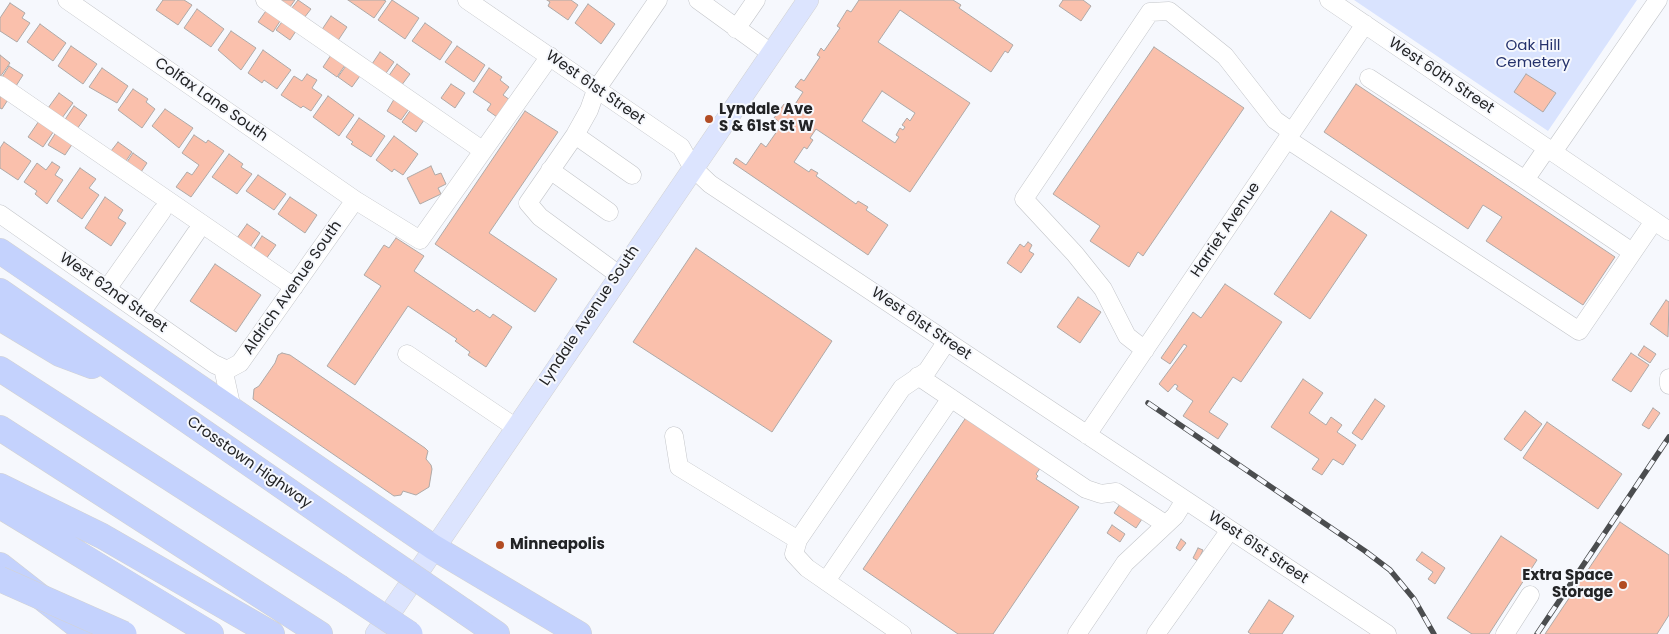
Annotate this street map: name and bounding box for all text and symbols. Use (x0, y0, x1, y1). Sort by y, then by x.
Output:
street label: West 60th Street (1385, 34, 1497, 118)
park label: Oak Hill Cemetery (1496, 37, 1570, 72)
street label: West 61st Street (542, 47, 648, 129)
street label: Colfax Lane South (151, 54, 271, 146)
place label: Lyndale Ave S & 61st St W (719, 101, 814, 136)
marker: Lyndale Ave S & 61st St W (703, 113, 715, 125)
street label: Harriet Avenue (1188, 179, 1264, 281)
street label: Aldrich Avenue South (240, 218, 346, 358)
street label: Lyndale Avenue South (536, 242, 644, 390)
street label: West 62nd Street (56, 249, 170, 337)
street label: West 61st Street (868, 284, 974, 364)
street label: Crosstown Highway (183, 413, 315, 513)
street label: West 61st Street (1205, 508, 1311, 588)
place label: Minneapolis (510, 536, 605, 554)
marker: Minneapolis (494, 539, 506, 551)
place label: Extra Space Storage (1522, 567, 1613, 602)
marker: Extra Space Storage (1617, 579, 1629, 591)

